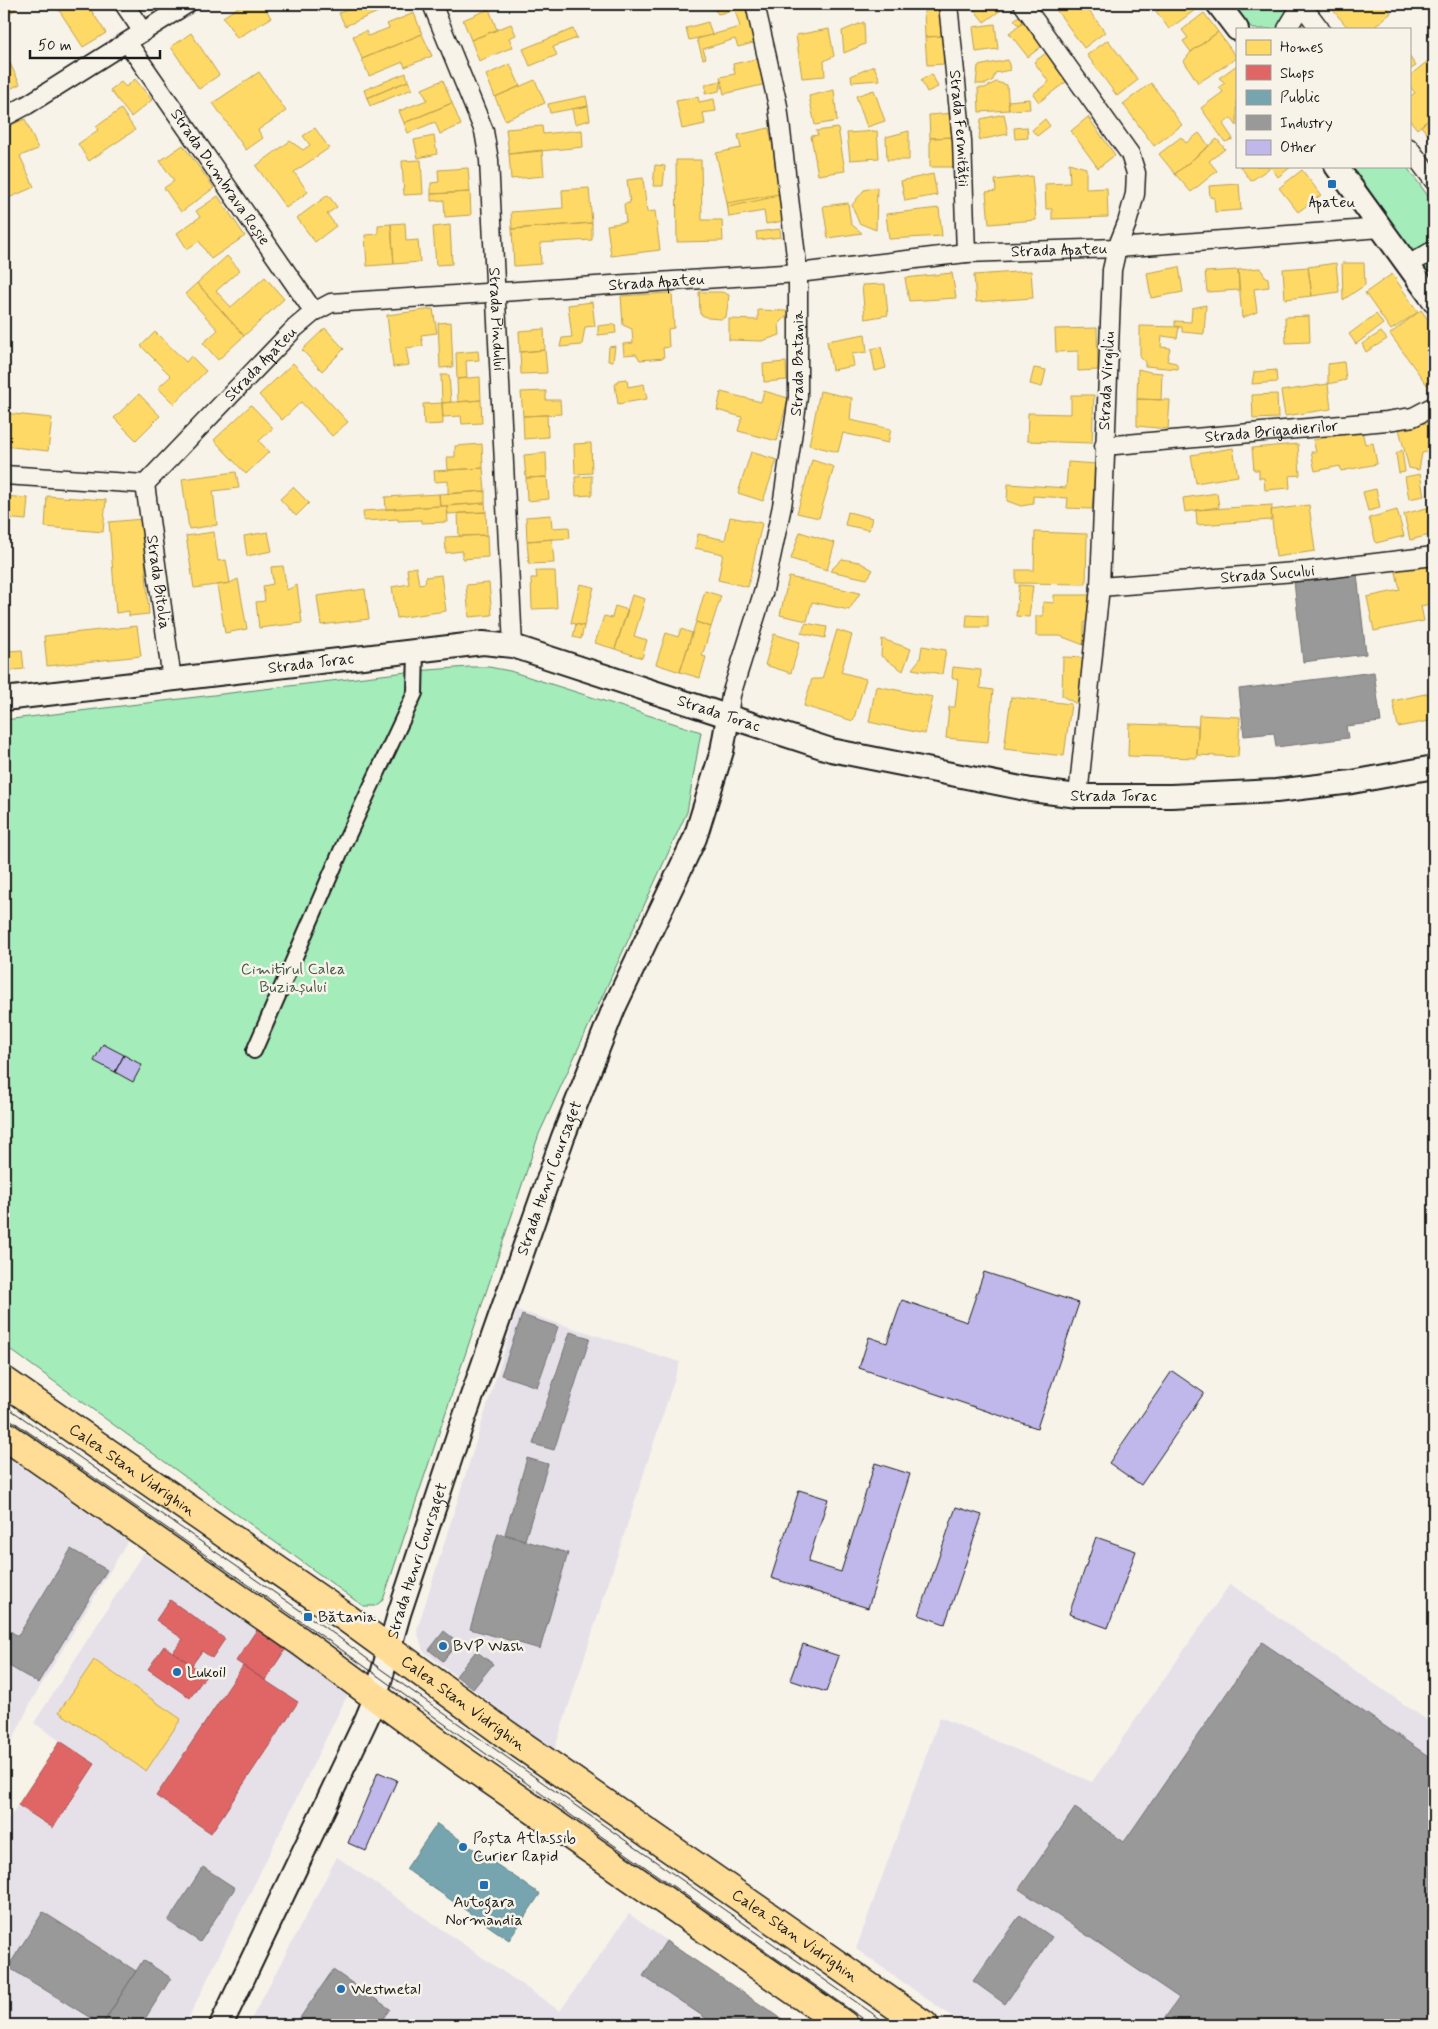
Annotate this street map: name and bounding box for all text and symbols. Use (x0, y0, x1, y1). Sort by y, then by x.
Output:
scale bar (30, 28, 160, 60)
legend (1236, 28, 1410, 168)
text: 50 m (38, 36, 72, 56)
text: Homes (1280, 38, 1323, 58)
text: Shops (1280, 64, 1315, 84)
street label: Strada Fermității (944, 69, 974, 187)
text: Public (1280, 88, 1320, 108)
street label: Strada Dumbrava Roșie (166, 104, 275, 249)
text: Industry (1280, 114, 1333, 134)
text: Other (1280, 138, 1316, 158)
marker: Apateu (1326, 178, 1338, 190)
place label: Apateu (1309, 192, 1355, 214)
street label: Strada Apateu (1010, 238, 1108, 262)
street label: Strada Pindului (484, 267, 510, 372)
street label: Strada Apateu (608, 268, 706, 296)
street label: Strada Batania (785, 310, 809, 418)
street label: Strada Apateu (219, 322, 302, 406)
street label: Strada Virgiliu (1094, 331, 1120, 431)
street label: Strada Brigadierilor (1204, 415, 1339, 448)
street label: Strada Bitolia (142, 534, 175, 631)
street label: Strada Sucului (1220, 560, 1316, 588)
street label: Strada Torac (267, 648, 356, 679)
street label: Strada Torac (674, 690, 764, 737)
street label: Strada Torac (1069, 785, 1157, 807)
park label: Cimitirul Calea Buziașului (241, 959, 345, 998)
street label: Strada Henri Coursaget (512, 1097, 587, 1258)
street label: Calea Stan Vidrighin (65, 1419, 200, 1521)
street label: Strada Henri Coursaget (382, 1480, 452, 1641)
place label: Bătania (318, 1607, 376, 1628)
marker: Bătania (302, 1611, 314, 1623)
place label: BVP Wash (453, 1636, 524, 1657)
marker: BVP Wash (437, 1640, 449, 1652)
street label: Calea Stan Vidrighin (397, 1651, 530, 1756)
place label: Lukoil (187, 1662, 226, 1683)
marker: Lukoil (171, 1666, 183, 1678)
place label: Poșta Atlassib Curier Rapid (473, 1828, 576, 1867)
marker: Poșta Atlassib Curier Rapid (457, 1841, 469, 1853)
marker: Autogara Normandia (478, 1879, 490, 1891)
street label: Calea Stan Vidrighin (728, 1884, 863, 1987)
place label: Autogara Normandia (445, 1892, 523, 1931)
place label: Westmetal (351, 1979, 421, 2000)
marker: Westmetal (335, 1983, 347, 1995)

